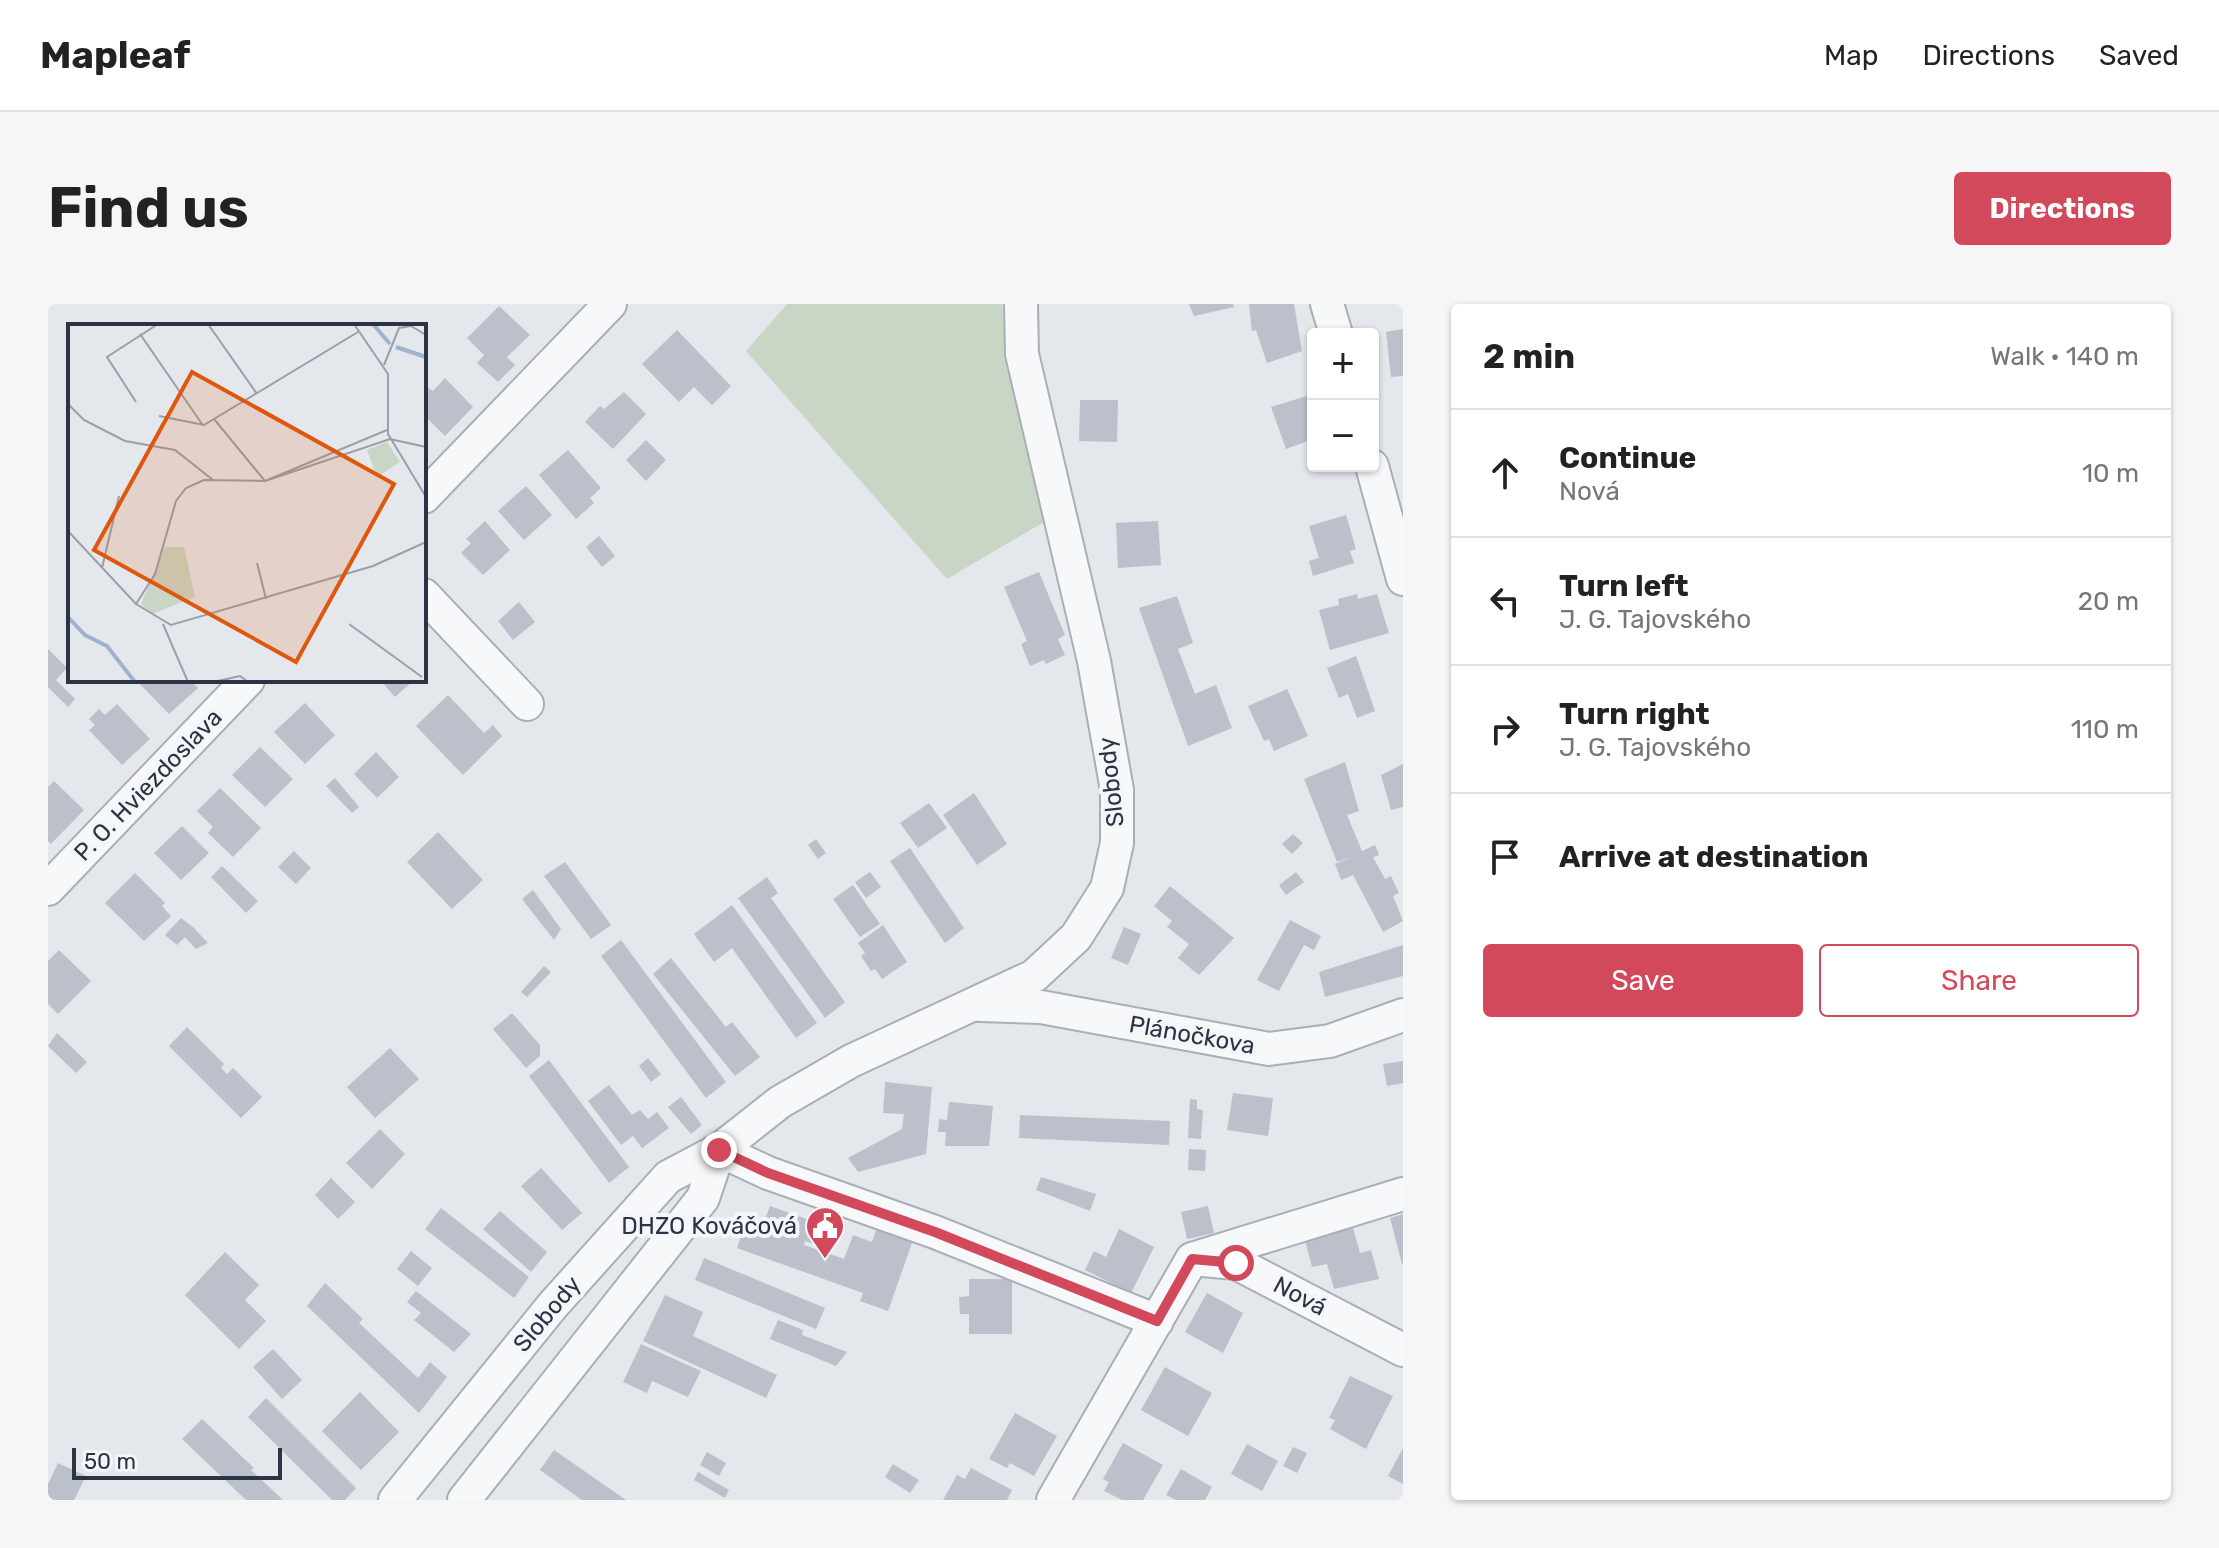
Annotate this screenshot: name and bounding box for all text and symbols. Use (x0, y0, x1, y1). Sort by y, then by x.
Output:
text: Mapleaf (40, 32, 190, 78)
text: Map (1824, 39, 1878, 72)
text: Directions (1922, 39, 2055, 72)
text: Saved (2099, 39, 2179, 72)
button: Directions (1954, 172, 2171, 245)
text: Find us (48, 175, 249, 241)
inset map (68, 324, 426, 682)
map controls (1307, 328, 1379, 472)
button: + (1307, 328, 1379, 400)
text: 2 min (1483, 336, 1575, 377)
text: Walk · 140 m (1990, 341, 2139, 372)
button: − (1307, 400, 1379, 472)
text: Continue (1559, 440, 1696, 476)
icon: ahead (1483, 451, 1527, 495)
text: 10 m (2082, 458, 2139, 489)
text: Nová (1559, 476, 1620, 507)
text: Turn left (1559, 568, 1689, 604)
icon: left (1483, 579, 1527, 623)
text: 20 m (2078, 586, 2139, 617)
text: J. G. Tajovského (1559, 604, 1751, 635)
text: Turn right (1559, 696, 1710, 732)
street label: P. O. Hviezdoslava (68, 703, 228, 867)
icon: right (1483, 707, 1527, 751)
text: 110 m (2071, 714, 2139, 745)
text: J. G. Tajovského (1559, 732, 1751, 763)
street label: Slobody (1092, 736, 1130, 828)
icon: arrive (1483, 835, 1527, 879)
text: Arrive at destination (1559, 839, 1869, 875)
button: Save (1483, 944, 1803, 1017)
button: Share (1819, 944, 2139, 1017)
street label: Plánočkova (1127, 1010, 1257, 1060)
route end (701, 1132, 737, 1168)
public building icon: DHZO Kováčová (804, 1205, 846, 1260)
place label: DHZO Kováčová (621, 1212, 797, 1240)
route start (1218, 1245, 1254, 1281)
street label: Slobody (507, 1270, 587, 1358)
street label: Nová (1269, 1270, 1331, 1322)
scale bar (72, 1444, 282, 1480)
text: 50 m (84, 1448, 136, 1475)

